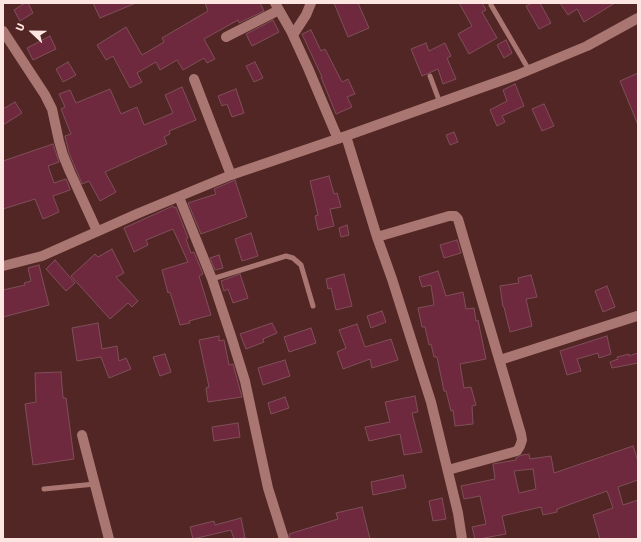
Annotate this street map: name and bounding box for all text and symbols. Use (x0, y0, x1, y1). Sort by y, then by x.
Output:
north arrow (12, 12, 52, 52)
text: U (13, 21, 28, 33)

